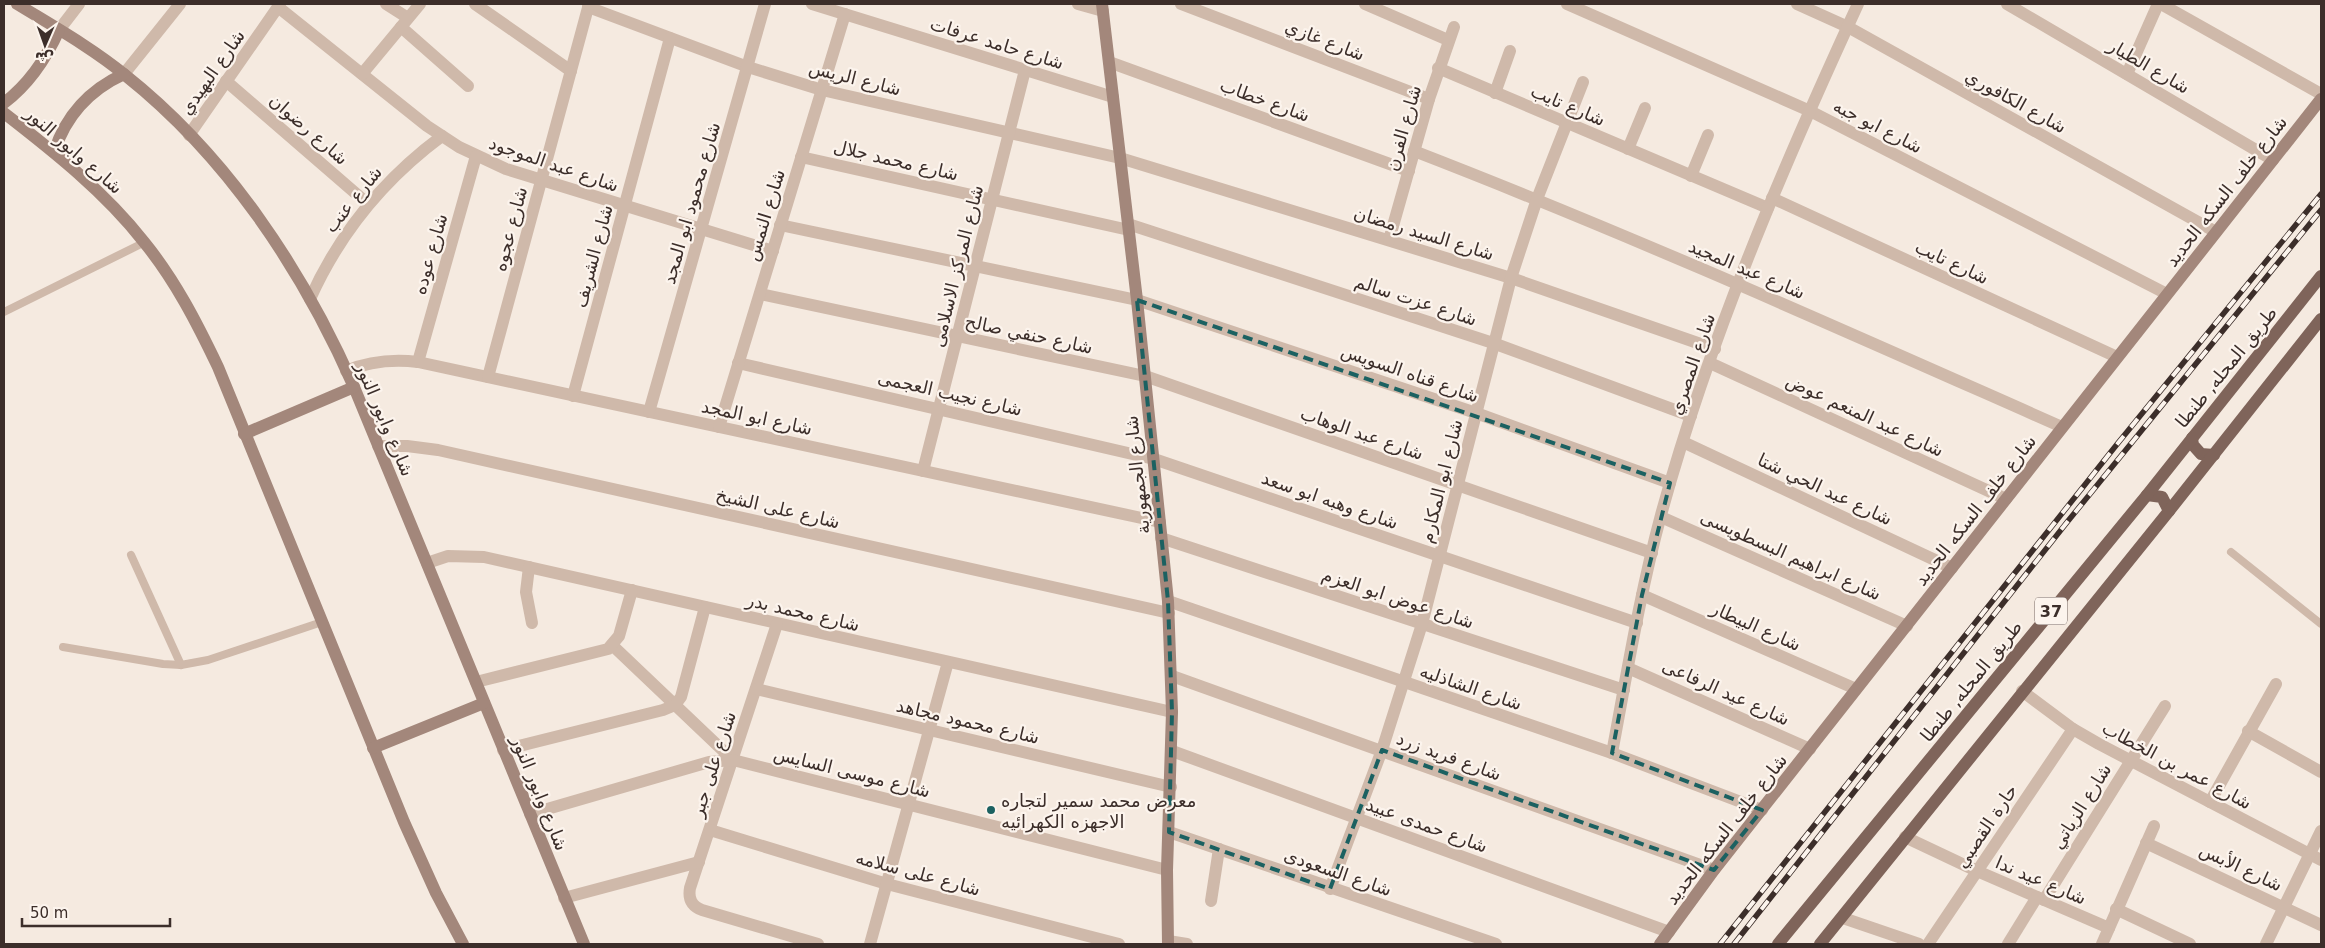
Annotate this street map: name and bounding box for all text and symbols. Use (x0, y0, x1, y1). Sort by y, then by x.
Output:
street label: شارع حامد عرفات (927, 13, 1066, 74)
street label: شارع غازي (1282, 15, 1368, 66)
north arrow (20, 20, 70, 70)
street label: شارع البهيدي (175, 25, 250, 119)
street label: شارع الطيار (2103, 34, 2193, 99)
text: ش (35, 50, 54, 66)
street label: شارع الريس (807, 56, 903, 101)
street label: شارع الكافوري (1961, 65, 2070, 138)
street label: شارع خطاب (1217, 74, 1313, 127)
street label: شارع تايب (1527, 80, 1608, 131)
street label: شارع الفرن (1381, 83, 1426, 174)
street label: شارع رضوان (265, 89, 353, 170)
street label: شارع ابو جبه (1830, 95, 1926, 158)
street label: شارع وابور النور (20, 101, 127, 199)
street label: شارع خلف السكه الحديد (2161, 112, 2292, 271)
street label: شارع محمود ابو المجد (658, 120, 725, 287)
street label: شارع عبد الموجود (486, 132, 622, 197)
street label: شارع محمد جلال (831, 135, 960, 186)
street label: شارع عنب (320, 161, 387, 237)
street label: شارع النمس (741, 167, 790, 264)
street label: شارع المركز الاسلامى (927, 183, 988, 350)
street label: شارع عجوه (489, 184, 532, 274)
street label: شارع الشريف (569, 202, 618, 310)
street label: شارع السيد رمضان (1351, 202, 1497, 265)
street label: شارع عوده (408, 211, 453, 297)
street label: شارع عبد المجيد (1685, 235, 1808, 304)
street label: شارع تايب (1911, 236, 1992, 289)
street label: شارع عزت سالم (1352, 270, 1480, 331)
street label: طريق المحله, طنطا (2171, 302, 2282, 432)
street label: شارع حنفي صالح (963, 310, 1095, 359)
street label: شارع المصري (1665, 310, 1720, 418)
street label: شارع قناه السويس (1338, 340, 1482, 407)
street label: شارع وابور النور (350, 358, 419, 480)
street label: شارع نجيب العجمى (876, 366, 1024, 421)
street label: شارع عبد المنعم عوض (1782, 369, 1947, 462)
street label: شارع ابو المجد (699, 395, 814, 440)
street label: شارع عبد الوهاب (1297, 402, 1426, 465)
street label: شارع الجمهورية (1120, 415, 1155, 535)
street label: شارع ابو المكارم (1415, 417, 1468, 545)
street label: شارع خلف السكه الحديد (1910, 431, 2041, 590)
street label: شارع عبد الحي شتا (1754, 449, 1896, 530)
street label: شارع وهبه ابو سعد (1259, 467, 1401, 534)
street label: شارع على الشيخ (714, 484, 842, 533)
street label: شارع ابراهيم البسطويسى (1697, 506, 1885, 605)
street label: شارع عوض ابو العزم (1319, 564, 1477, 633)
street label: شارع محمد بدر (743, 589, 862, 636)
street label: شارع البيطار (1707, 596, 1804, 656)
road number: 37 (2035, 598, 2067, 624)
street label: طريق المحله, طنطا (1916, 616, 2027, 746)
street label: شارع عيد الرفاعى (1659, 654, 1793, 730)
street label: شارع الشاذليه (1417, 660, 1525, 715)
street label: شارع محمود مجاهد (894, 694, 1042, 749)
street label: شارع على جبر (686, 709, 741, 821)
street label: شارع عمر بن الخطاب (2098, 717, 2255, 814)
street label: شارع فريد زرد (1393, 727, 1504, 786)
street label: شارع وابور النور (506, 732, 573, 854)
street label: شارع موسى السايس (771, 742, 932, 803)
street label: شارع خلف السكه الحديد (1661, 750, 1792, 909)
street label: شارع الزياتي (2046, 759, 2116, 853)
street label: حارة القصبي (1950, 780, 2022, 872)
place label: معرض محمد سمير لتجاره الاجهزه الكهرائيه (1001, 790, 1196, 833)
street label: شارع حمدى عبيد (1363, 793, 1491, 858)
marker: معرض محمد سمير لتجاره الاجهزه الكهرائيه (985, 804, 997, 816)
street label: شارع الأبس (2196, 839, 2286, 896)
street label: شارع السعودى (1281, 844, 1395, 901)
street label: شارع على سلامه (853, 846, 983, 901)
street label: شارع عيد ندا (1992, 851, 2090, 909)
scale bar (22, 896, 170, 928)
text: 50 m (30, 904, 68, 922)

